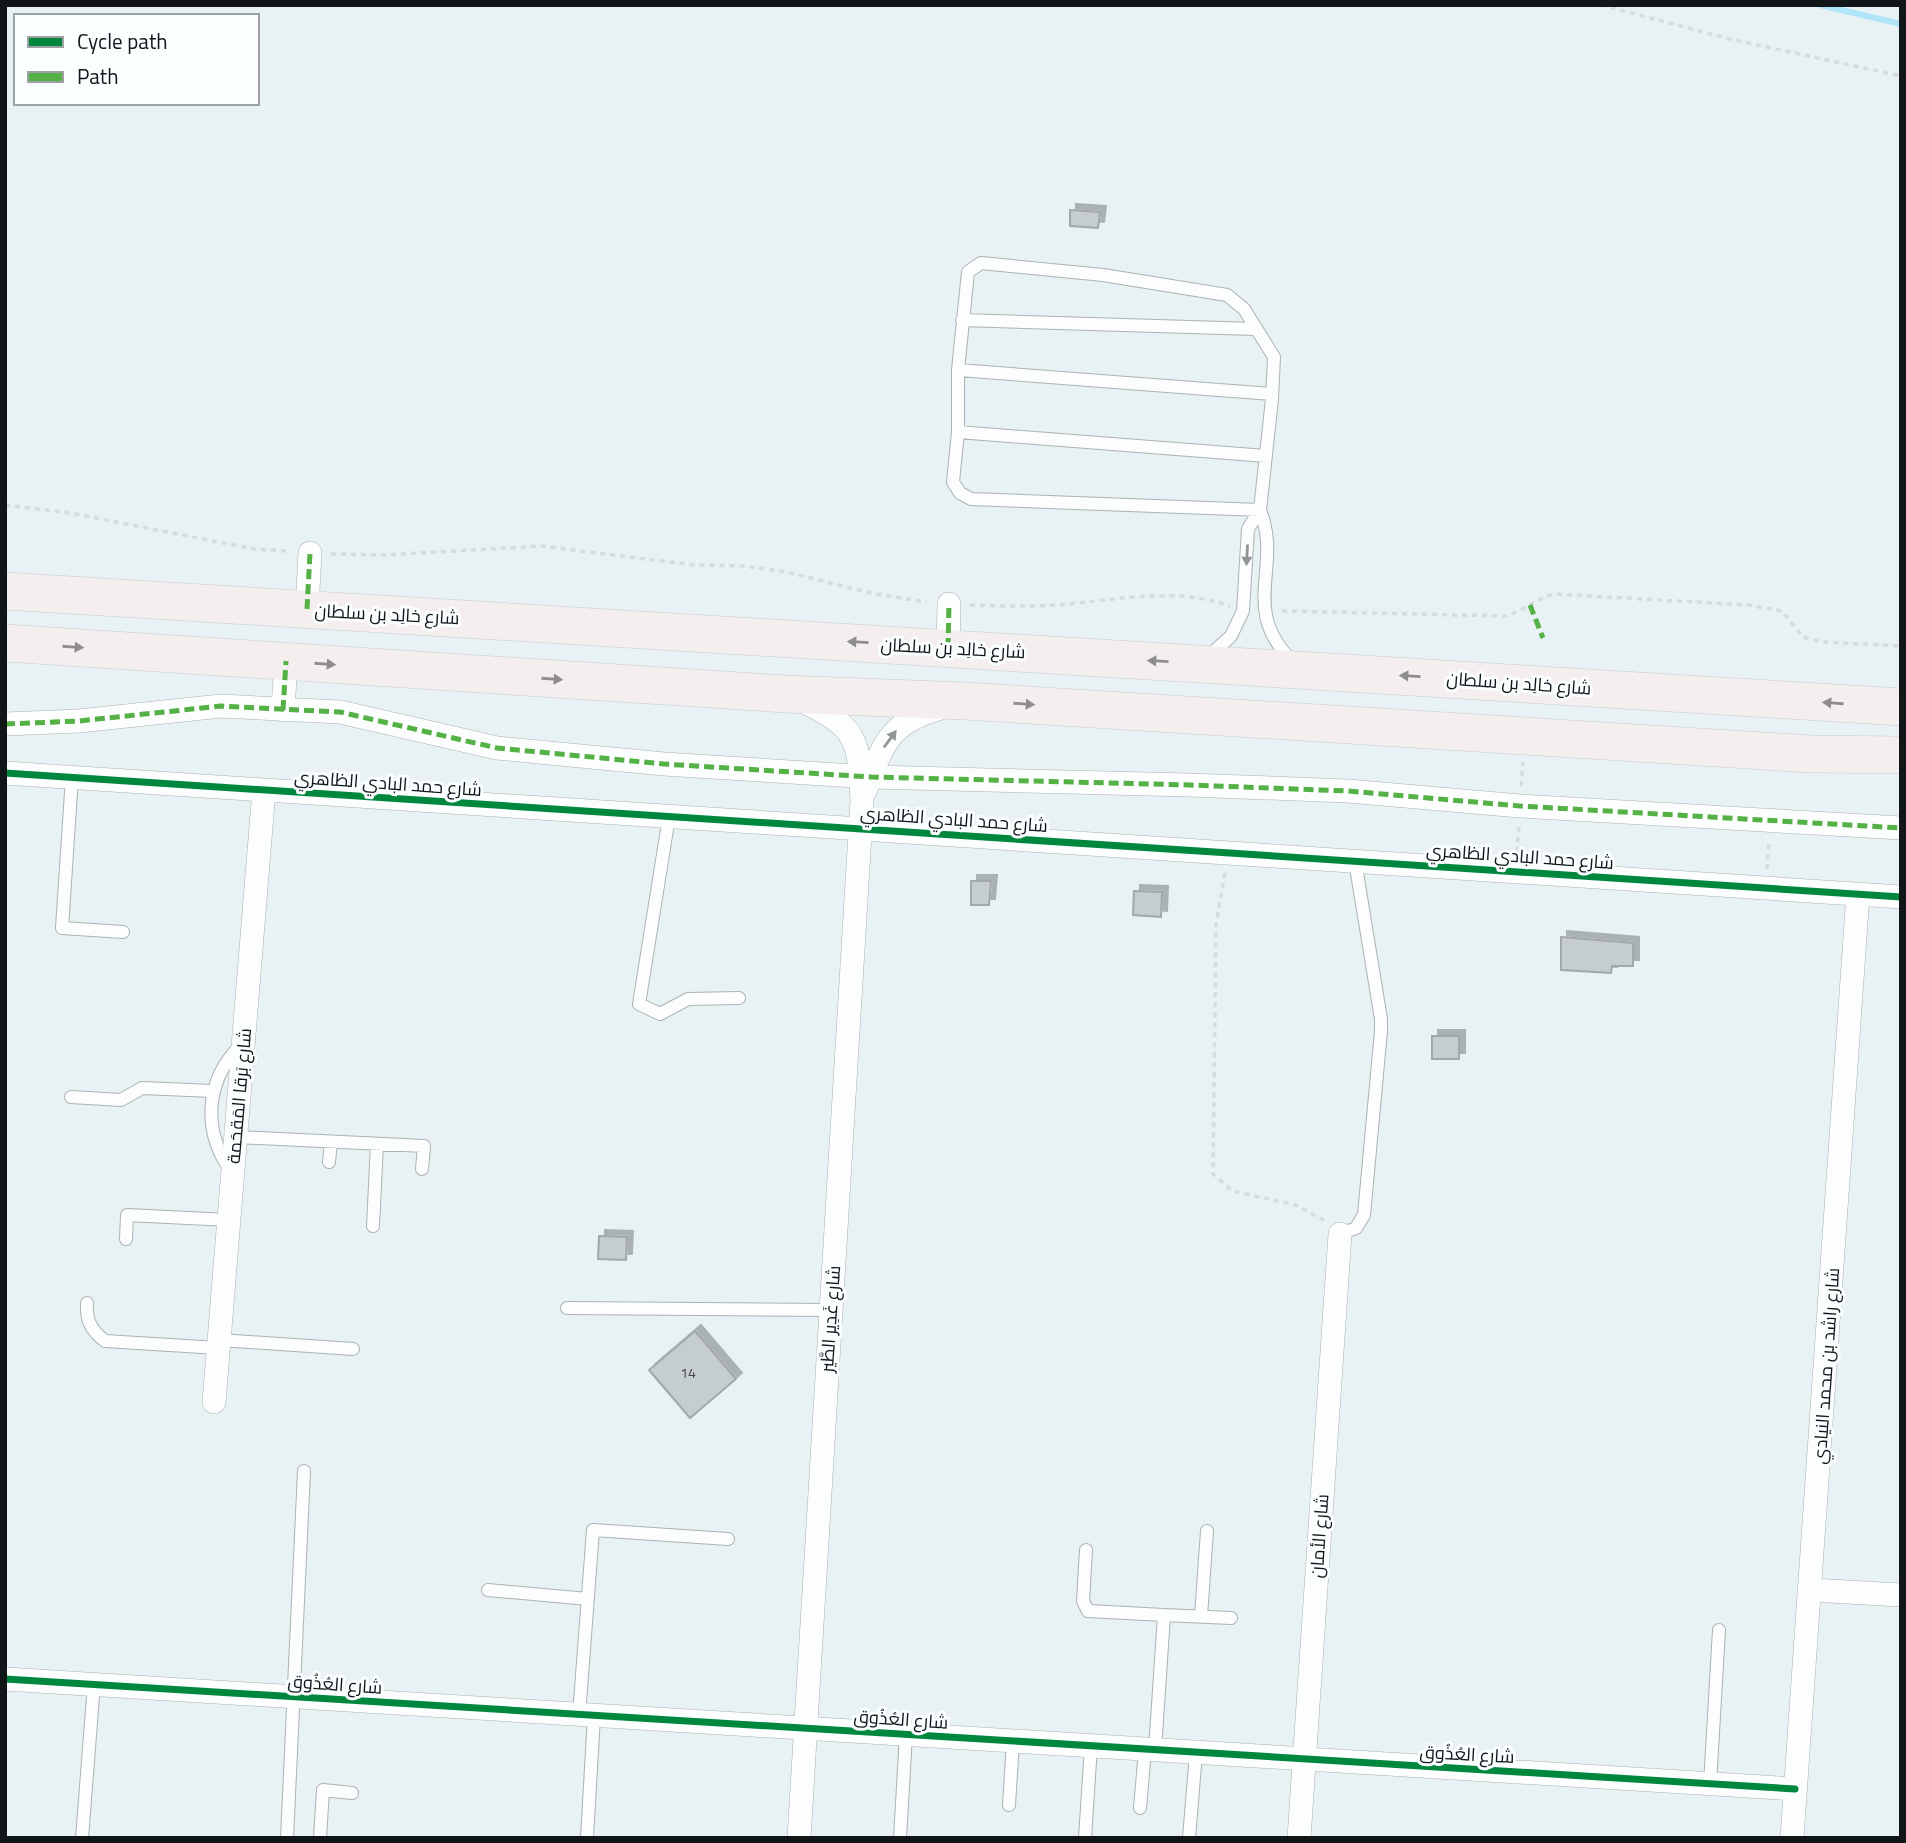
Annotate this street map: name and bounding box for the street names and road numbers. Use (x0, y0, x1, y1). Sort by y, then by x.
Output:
street label: شارع خالِد بن سلطان (314, 597, 460, 631)
street label: شارع خالِد بن سلطان (880, 631, 1026, 665)
street label: شارع خالِد بن سلطان (1446, 664, 1592, 702)
street label: شارع حمد البادي الظاهري (293, 763, 483, 804)
street label: شارع حمد البادي الظاهري (859, 799, 1049, 840)
street label: شارع حمد البادي الظاهري (1425, 836, 1615, 877)
street label: شارع بَرقا المَقحَمة (220, 1027, 258, 1165)
street label: شارع غَدِير الطَّير (813, 1265, 847, 1374)
street label: شارع راشد بن محمد النيادي (1806, 1267, 1847, 1465)
street label: شارع الأمان (1303, 1493, 1335, 1579)
street label: شارع العُذُوق (287, 1667, 383, 1701)
street label: شارع العُذُوق (853, 1702, 949, 1736)
street label: شارع العُذُوق (1419, 1738, 1515, 1770)

